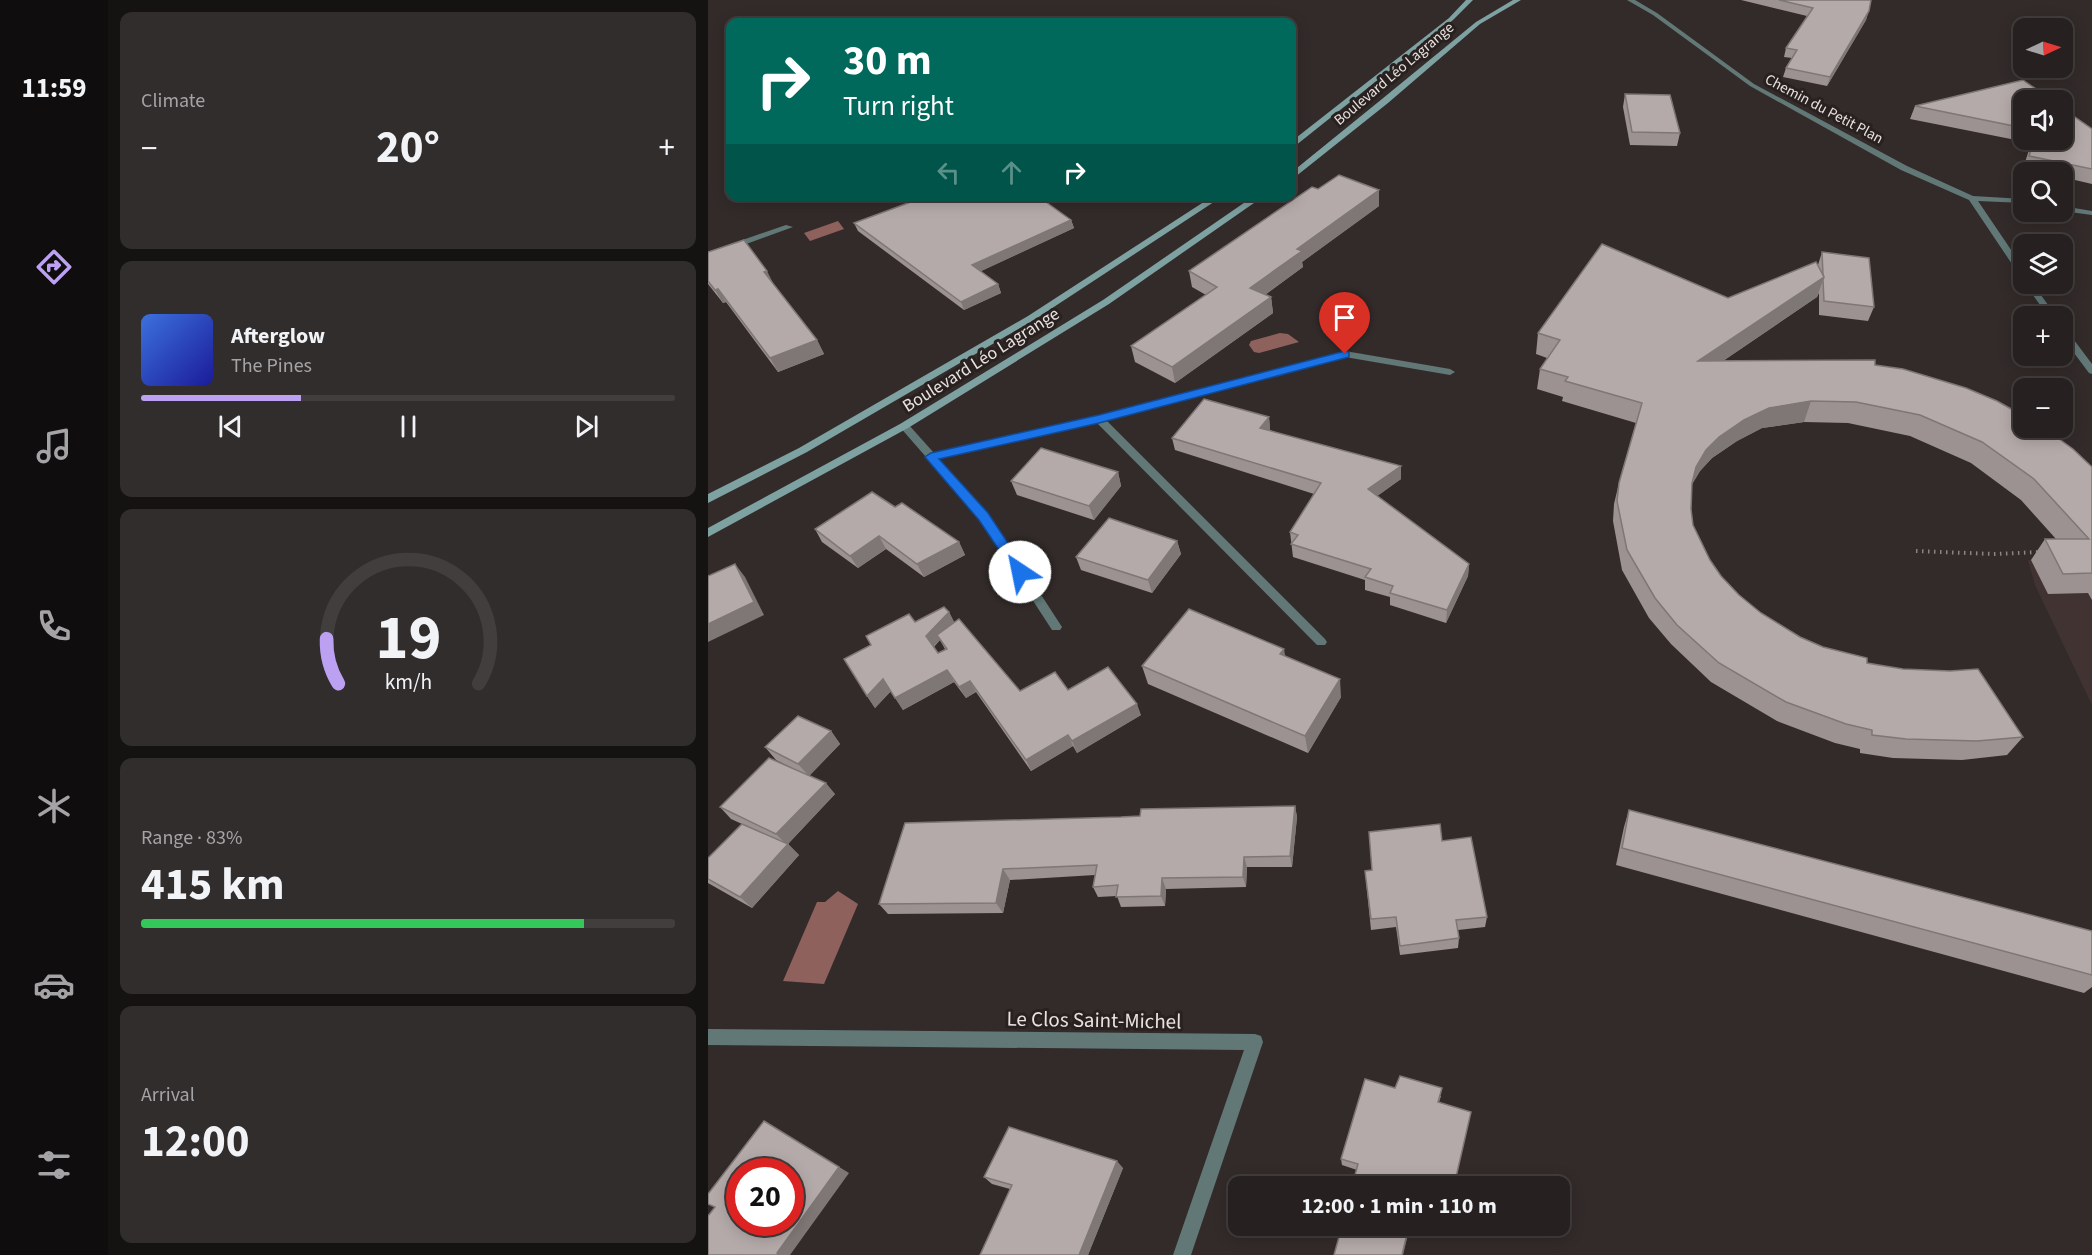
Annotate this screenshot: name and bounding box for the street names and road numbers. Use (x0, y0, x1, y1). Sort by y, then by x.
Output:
street label: Boulevard Léo Lagrange (1330, 18, 1458, 130)
street label: Chemin du Petit Plan (1761, 69, 1887, 149)
street label: Boulevard Léo Lagrange (898, 301, 1064, 418)
street label: Le Clos Saint-Michel (1006, 1003, 1182, 1037)

